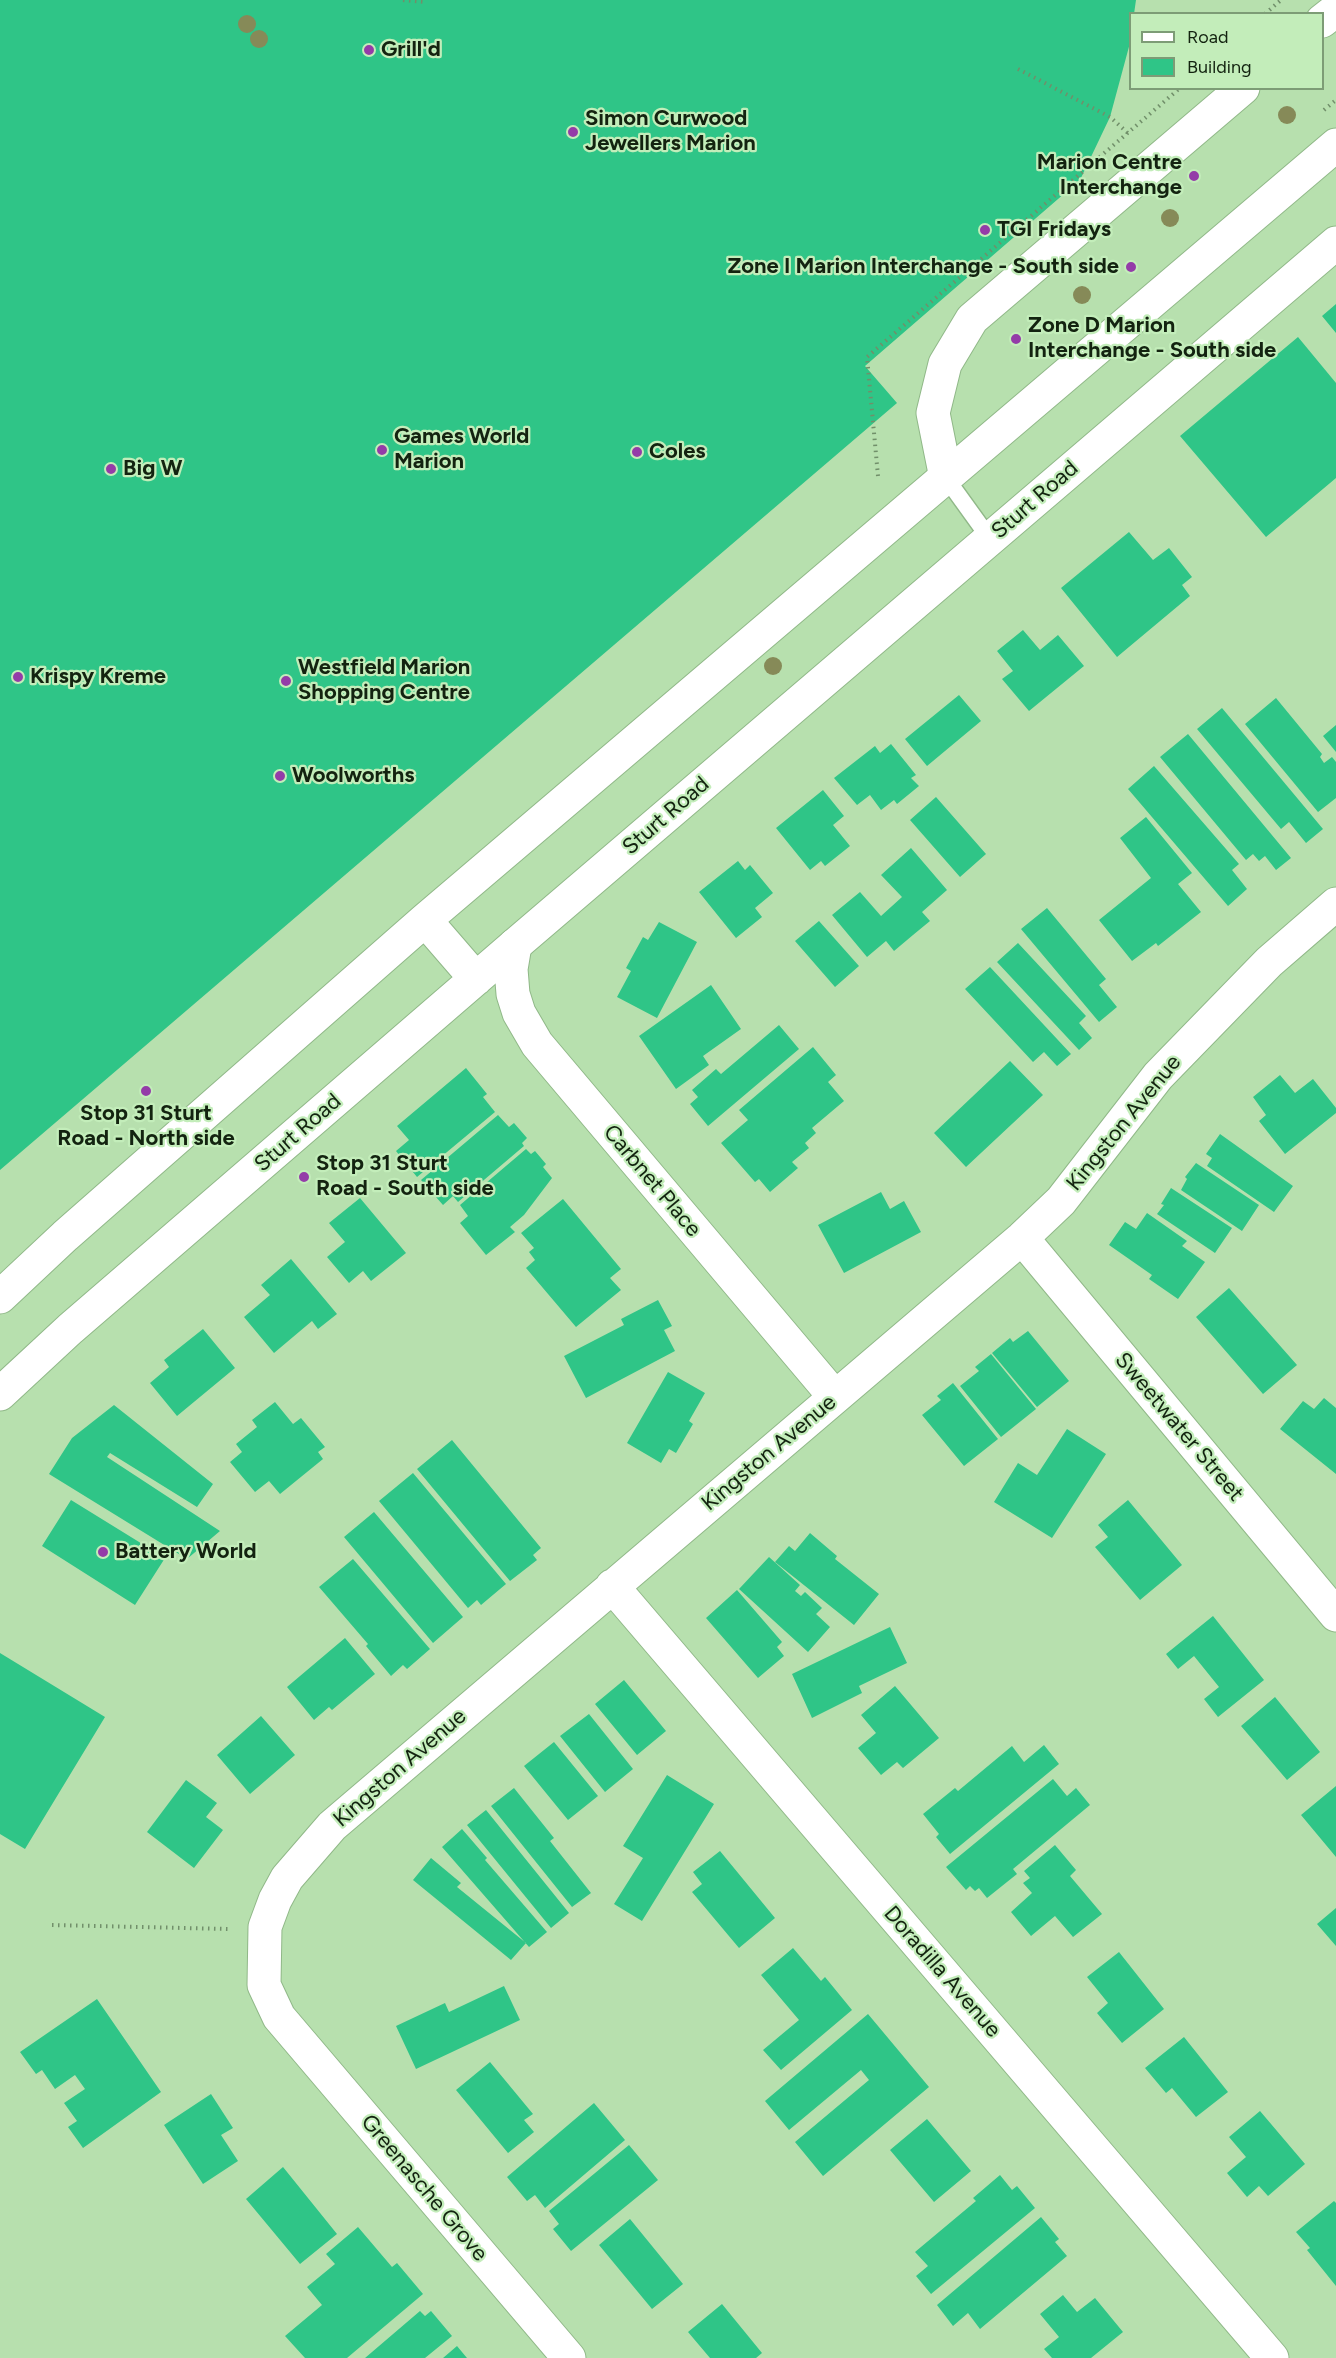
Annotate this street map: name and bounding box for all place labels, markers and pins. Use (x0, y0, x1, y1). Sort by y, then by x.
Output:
place label: Grill'd (381, 37, 441, 63)
marker: Grill'd (362, 43, 376, 57)
place label: Simon Curwood Jewellers Marion (585, 106, 756, 158)
marker: Simon Curwood Jewellers Marion (566, 125, 580, 139)
place label: Marion Centre Interchange (1037, 150, 1182, 202)
marker: Marion Centre Interchange (1187, 169, 1201, 183)
place label: TGI Fridays (997, 217, 1111, 243)
marker: TGI Fridays (978, 223, 992, 237)
place label: Zone I Marion Interchange - South side (727, 254, 1119, 280)
marker: Zone I Marion Interchange - South side (1124, 260, 1138, 274)
place label: Zone D Marion Interchange - South side (1028, 313, 1276, 364)
marker: Zone D Marion Interchange - South side (1009, 332, 1023, 346)
place label: Games World Marion (394, 424, 529, 476)
place label: Coles (649, 439, 706, 465)
marker: Games World Marion (375, 443, 389, 457)
marker: Coles (630, 445, 644, 459)
place label: Big W (123, 456, 182, 482)
marker: Big W (104, 462, 118, 476)
place label: Westfield Marion Shopping Centre (298, 655, 470, 706)
place label: Krispy Kreme (30, 664, 166, 690)
marker: Krispy Kreme (11, 670, 25, 684)
marker: Westfield Marion Shopping Centre (279, 674, 293, 688)
place label: Woolworths (292, 763, 414, 789)
marker: Woolworths (273, 769, 287, 783)
marker: Stop 31 Sturt Road - North side (139, 1084, 153, 1098)
place label: Stop 31 Sturt Road - North side (57, 1101, 235, 1152)
place label: Stop 31 Sturt Road - South side (316, 1151, 494, 1202)
marker: Stop 31 Sturt Road - South side (297, 1170, 311, 1184)
place label: Battery World (115, 1539, 256, 1565)
marker: Battery World (96, 1545, 110, 1559)

